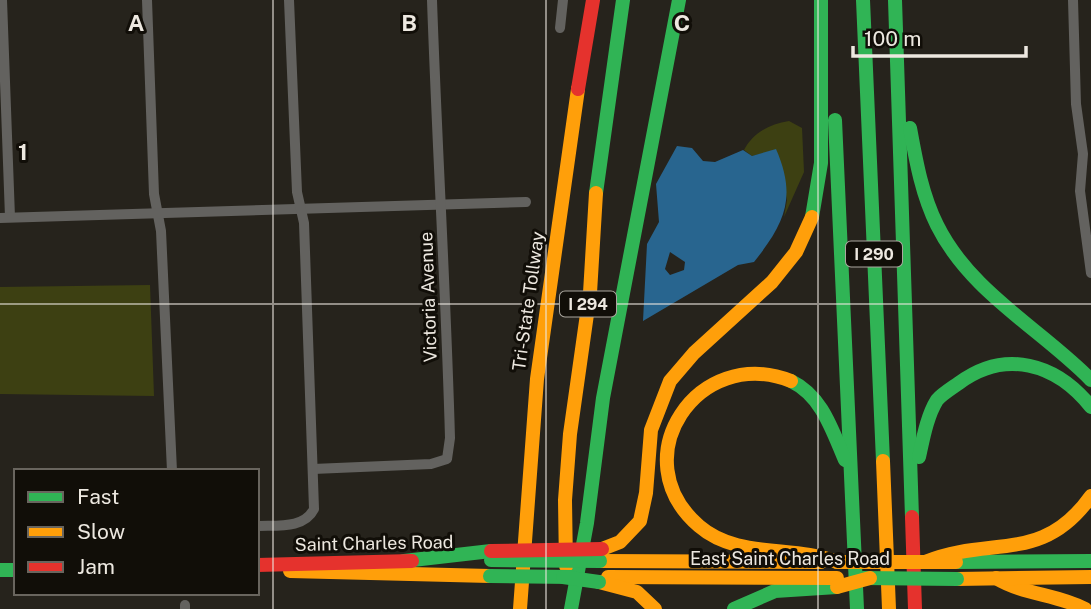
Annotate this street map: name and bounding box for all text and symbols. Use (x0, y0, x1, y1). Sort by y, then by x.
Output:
text: A (128, 9, 145, 36)
text: B (401, 9, 417, 36)
text: C (674, 9, 690, 36)
scale bar (853, 14, 1026, 58)
text: 100 m (864, 26, 921, 51)
text: 1 (18, 138, 28, 165)
street label: Tri-State Tollway (508, 230, 548, 372)
street label: Victoria Avenue (415, 231, 441, 363)
road number: I 290 (846, 242, 902, 266)
road number: I 294 (560, 292, 616, 316)
legend (14, 469, 259, 595)
text: Fast (77, 484, 119, 509)
text: Slow (77, 519, 125, 544)
street label: Saint Charles Road (294, 531, 454, 555)
street label: East Saint Charles Road (690, 548, 890, 569)
text: Jam (77, 554, 115, 579)

